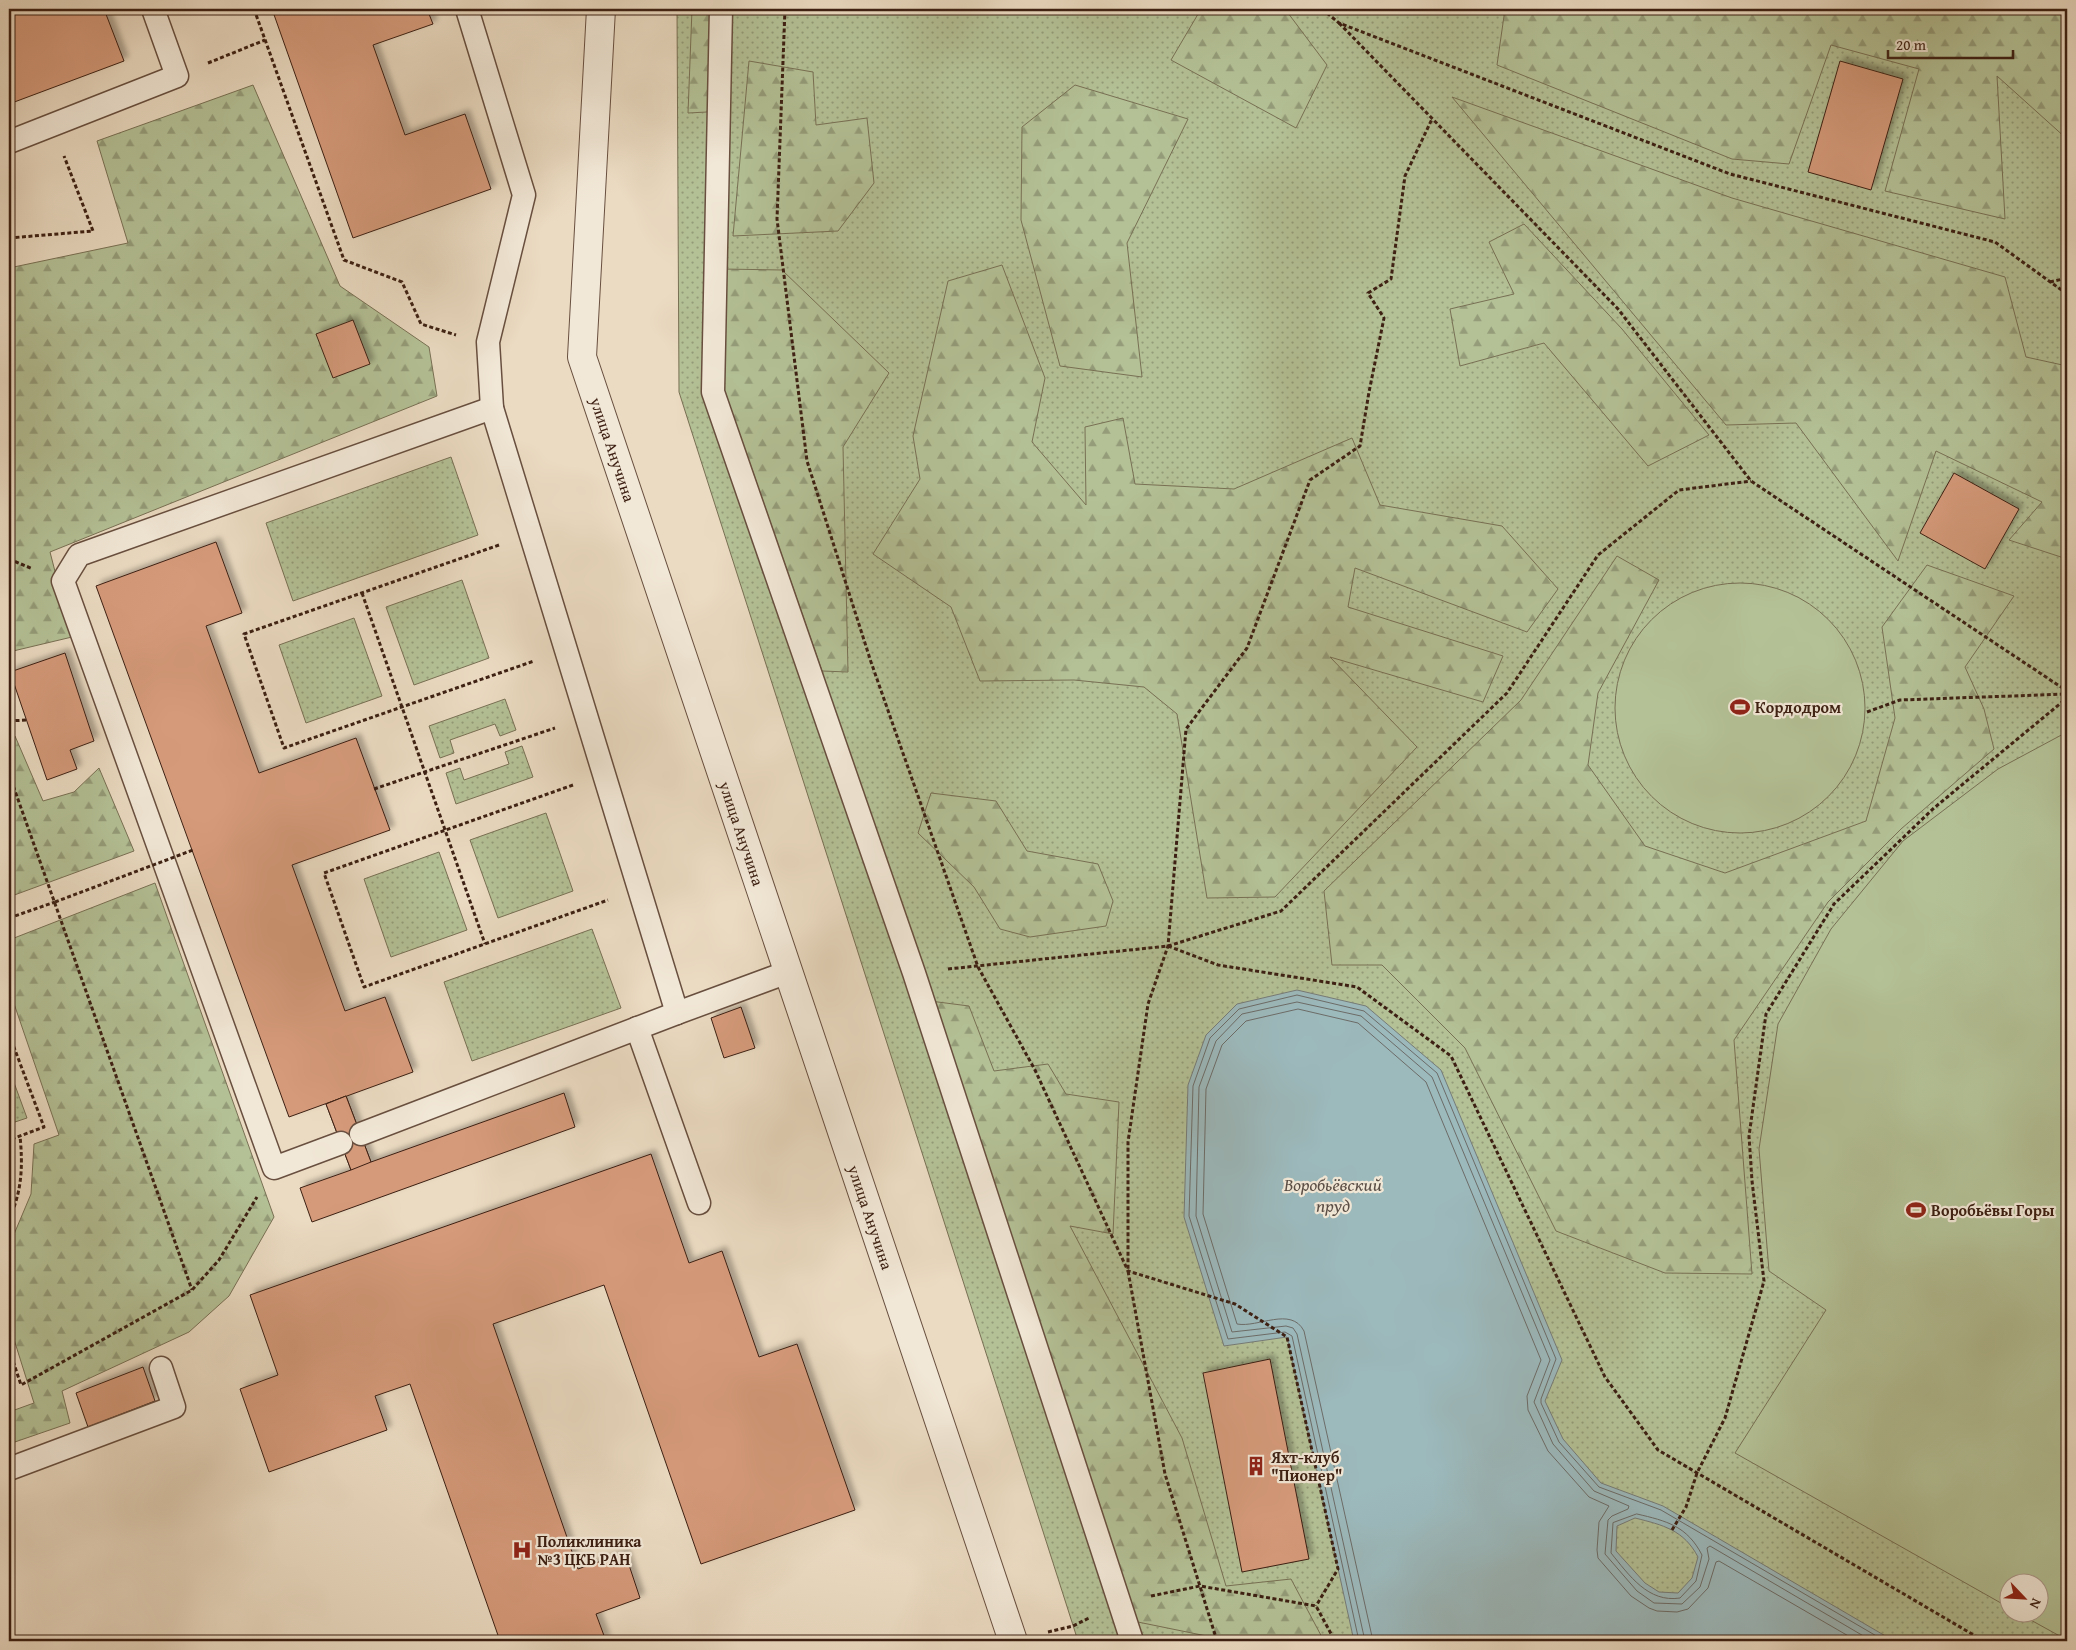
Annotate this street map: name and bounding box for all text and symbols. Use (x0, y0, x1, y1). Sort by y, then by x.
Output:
scale bar (1888, 28, 2014, 60)
text: 20 m (1896, 34, 1927, 55)
street label: улица Анучина (584, 393, 642, 505)
place label: Кордодром (1755, 695, 1841, 719)
sports icon: Кордодром (1729, 696, 1751, 718)
street label: улица Анучина (713, 777, 771, 889)
street label: улица Анучина (842, 1161, 900, 1273)
water label: Воробьёвский пруд (1283, 1171, 1382, 1219)
place label: Воробьёвы Горы (1931, 1198, 2055, 1222)
sports icon: Воробьёвы Горы (1905, 1199, 1927, 1221)
place label: Яхт-клуб "Пионер" (1270, 1445, 1343, 1487)
building icon: Яхт-клуб "Пионер" (1245, 1455, 1267, 1477)
place label: Поликлиника №3 ЦКБ РАН (537, 1529, 642, 1571)
hospital icon: Поликлиника №3 ЦКБ РАН (511, 1539, 533, 1561)
north arrow (1998, 1572, 2048, 1622)
text: N (2024, 1595, 2047, 1613)

